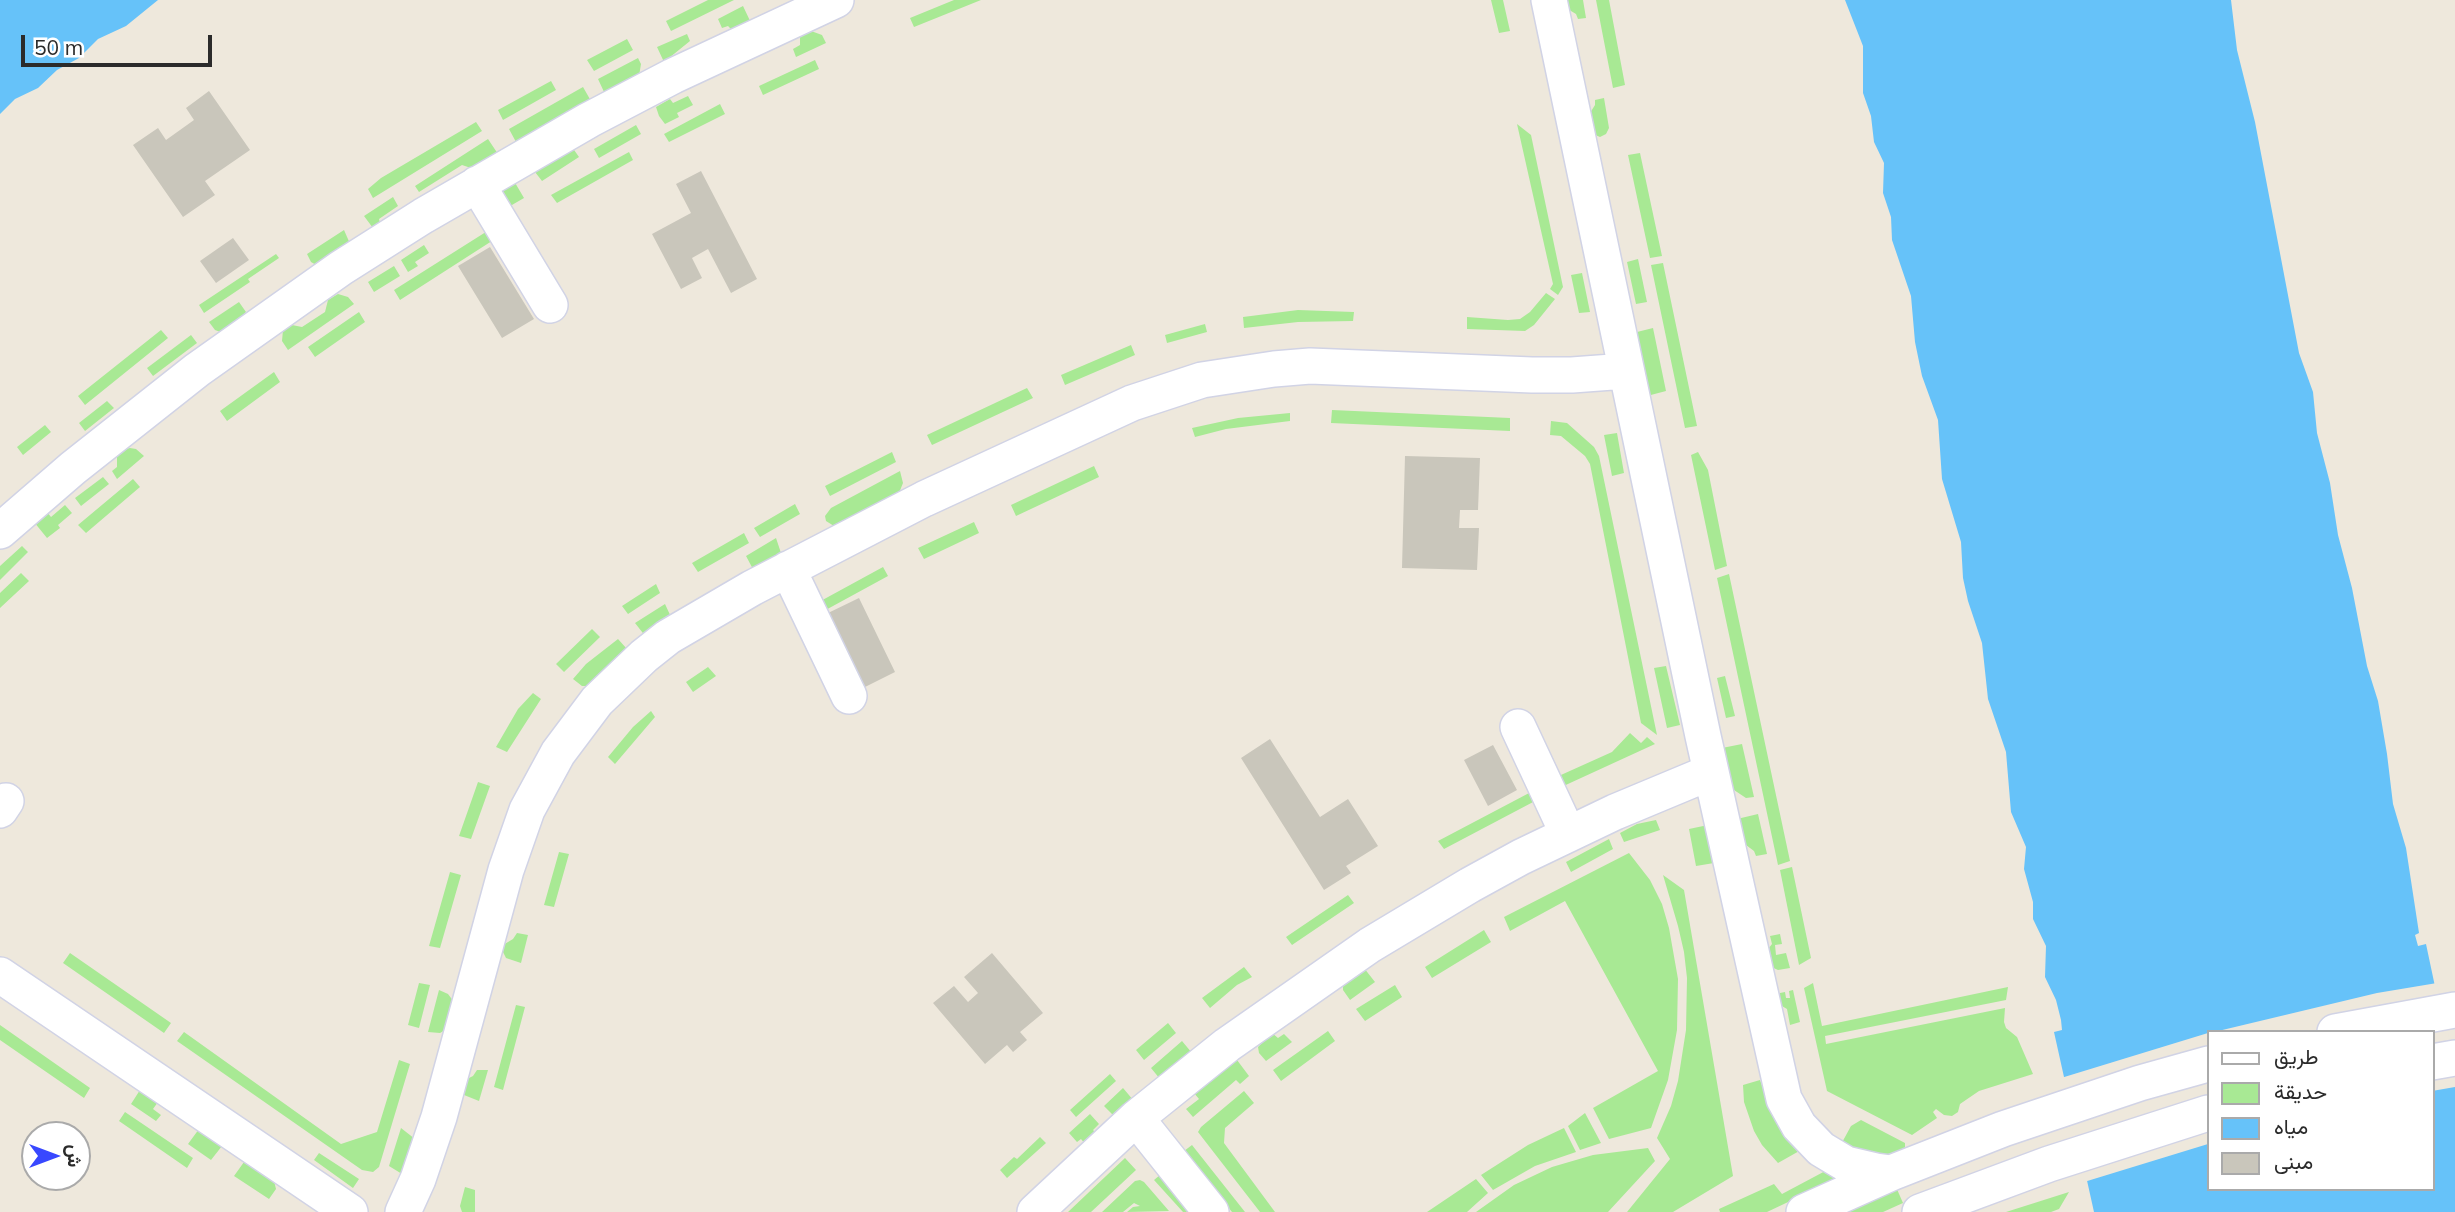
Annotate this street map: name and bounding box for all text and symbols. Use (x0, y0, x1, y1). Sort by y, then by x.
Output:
scale bar (24, 21, 215, 65)
text: 50 m (34, 34, 83, 60)
legend (2206, 1030, 2434, 1191)
text: طريق (2274, 1043, 2319, 1069)
text: حديقة (2274, 1078, 2327, 1104)
text: مياه (2274, 1113, 2308, 1139)
north arrow (21, 1121, 91, 1191)
text: ش (63, 1145, 87, 1167)
text: مبنى (2274, 1148, 2313, 1174)

